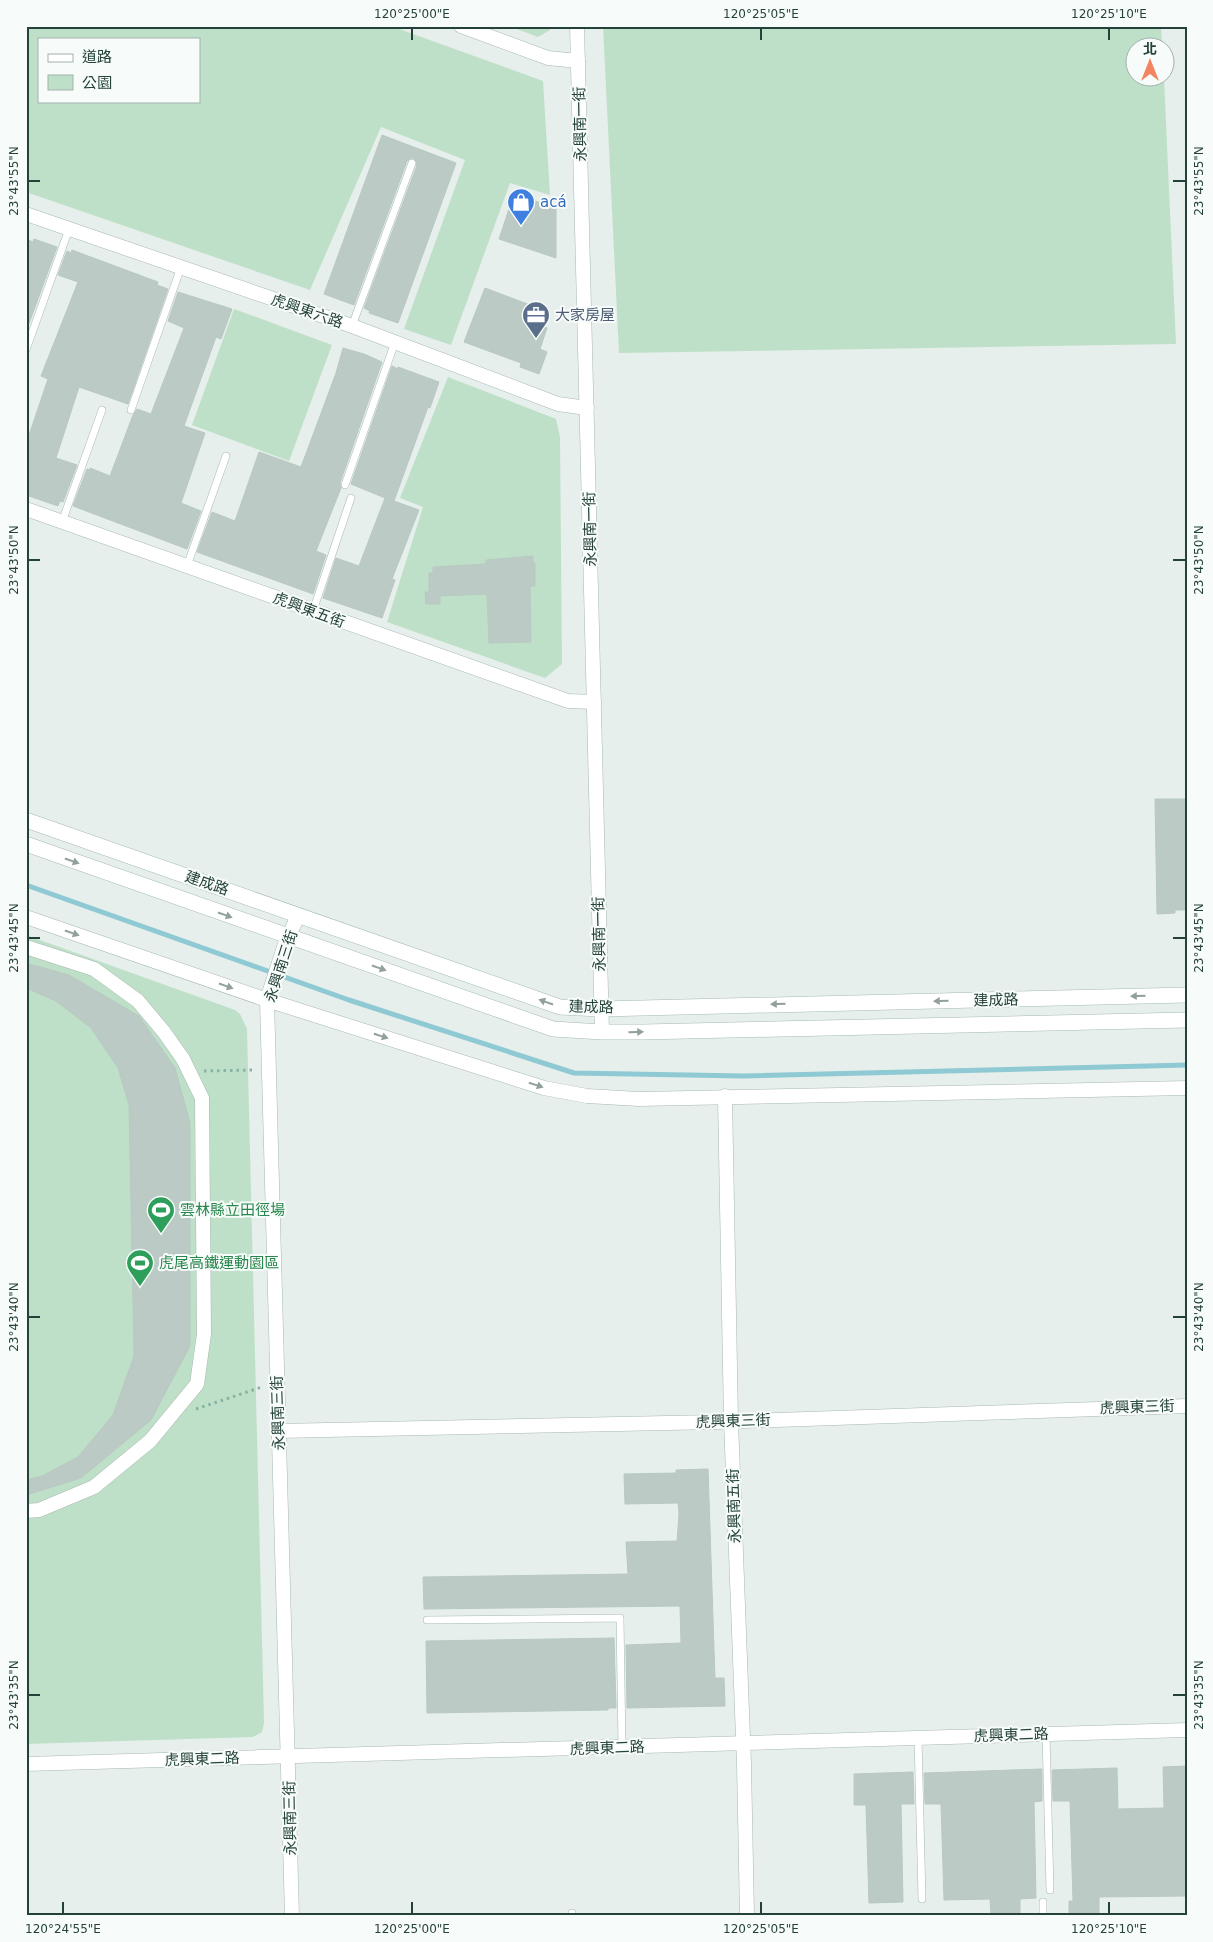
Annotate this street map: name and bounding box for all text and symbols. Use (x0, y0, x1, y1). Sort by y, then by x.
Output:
text: 120°25'00"E (374, 7, 450, 21)
text: 120°25'05"E (723, 7, 799, 21)
text: 120°25'10"E (1071, 7, 1147, 21)
legend (38, 38, 200, 102)
north arrow (1126, 38, 1176, 88)
text: 北 (1143, 41, 1157, 57)
text: 道路 (82, 48, 112, 66)
text: 公園 (82, 74, 112, 92)
street label: 永興南一街 (570, 86, 590, 162)
text: 23°43'55"N (7, 146, 21, 216)
text: 23°43'55"N (1192, 146, 1206, 216)
shop icon: acá (506, 187, 536, 226)
place label: acá (540, 193, 567, 211)
street label: 虎興東六路 (269, 290, 345, 332)
office icon: 大家房屋 (521, 300, 551, 339)
place label: 大家房屋 (555, 306, 615, 324)
street label: 永興南一街 (580, 491, 600, 567)
text: 23°43'50"N (7, 525, 21, 595)
text: 23°43'50"N (1192, 525, 1206, 595)
street label: 虎興東五街 (271, 589, 347, 631)
one-way arrow (65, 857, 80, 865)
street label: 建成路 (183, 867, 231, 899)
street label: 永興南一街 (589, 896, 609, 972)
text: 23°43'45"N (7, 903, 21, 973)
text: 23°43'45"N (1192, 903, 1206, 973)
one-way arrow (218, 912, 233, 919)
street label: 永興南三街 (261, 928, 301, 1004)
one-way arrow (65, 930, 80, 937)
one-way arrow (372, 964, 387, 972)
one-way arrow (219, 982, 234, 990)
street label: 建成路 (973, 991, 1019, 1009)
one-way arrow (1130, 993, 1146, 1001)
one-way arrow (932, 997, 948, 1005)
one-way arrow (539, 998, 554, 1005)
street label: 建成路 (568, 998, 614, 1016)
one-way arrow (770, 1000, 786, 1008)
one-way arrow (628, 1028, 644, 1036)
one-way arrow (373, 1033, 388, 1040)
one-way arrow (528, 1082, 543, 1089)
sports icon: 雲林縣立田徑場 (146, 1195, 176, 1234)
place label: 雲林縣立田徑場 (180, 1201, 285, 1219)
sports icon: 虎尾高鐵運動園區 (125, 1248, 155, 1287)
place label: 虎尾高鐵運動園區 (159, 1254, 279, 1272)
text: 23°43'40"N (7, 1282, 21, 1352)
text: 23°43'40"N (1192, 1282, 1206, 1352)
street label: 永興南三街 (268, 1375, 288, 1451)
street label: 虎興東三街 (1099, 1397, 1175, 1417)
street label: 虎興東三街 (695, 1411, 771, 1431)
street label: 永興南五街 (724, 1468, 744, 1544)
text: 23°43'35"N (7, 1660, 21, 1730)
text: 23°43'35"N (1192, 1660, 1206, 1730)
street label: 虎興東二路 (973, 1725, 1049, 1745)
street label: 虎興東二路 (569, 1738, 645, 1758)
street label: 虎興東二路 (164, 1749, 240, 1769)
street label: 永興南三街 (280, 1780, 300, 1856)
text: 120°24'55"E (25, 1922, 101, 1936)
text: 120°25'00"E (374, 1922, 450, 1936)
text: 120°25'05"E (723, 1922, 799, 1936)
text: 120°25'10"E (1071, 1922, 1147, 1936)

